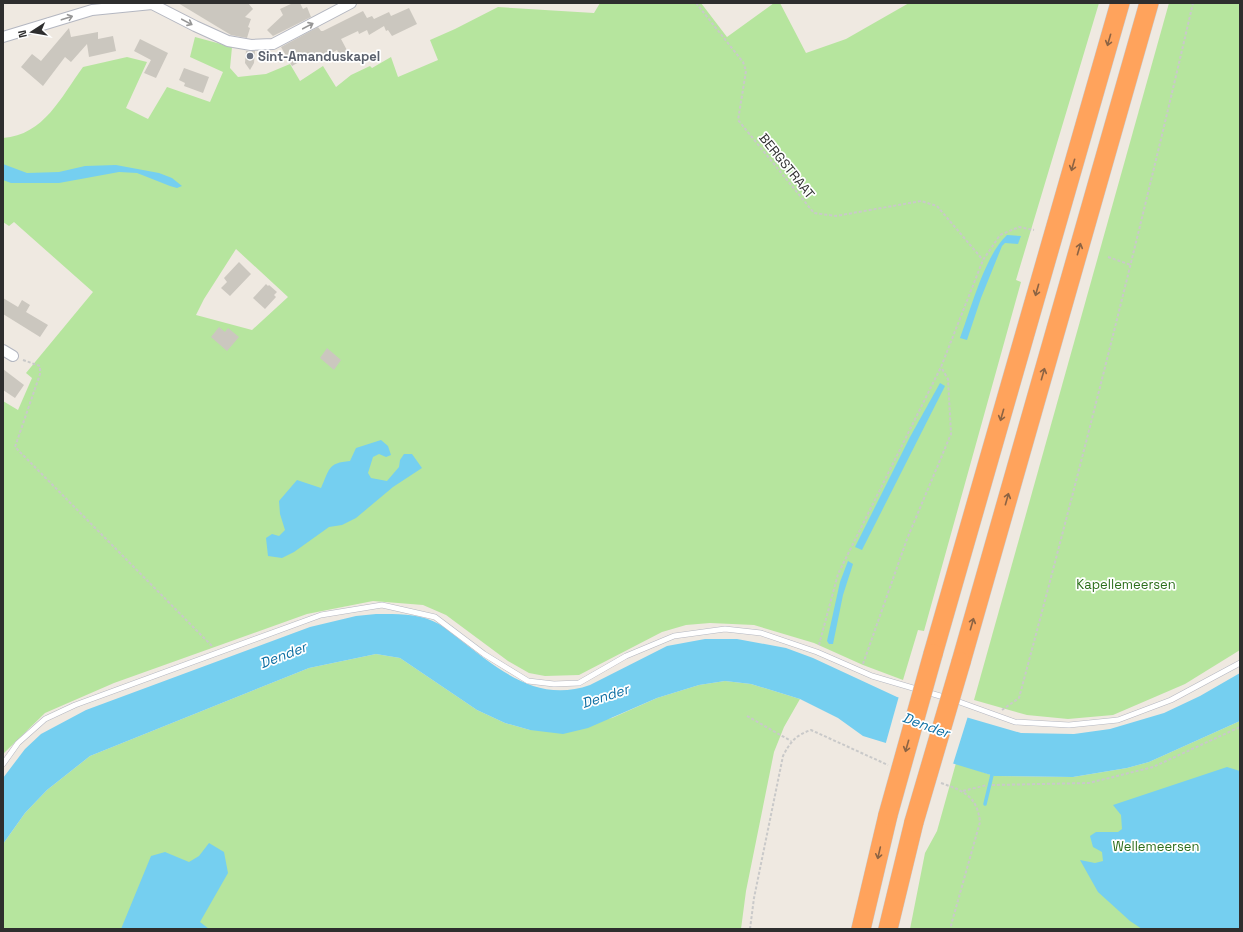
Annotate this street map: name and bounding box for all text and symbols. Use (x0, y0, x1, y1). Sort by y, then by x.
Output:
north arrow (12, 12, 52, 52)
one-way arrow (61, 14, 74, 21)
one-way arrow (181, 19, 193, 27)
one-way arrow (302, 22, 314, 29)
text: N (15, 29, 30, 39)
one-way arrow (1105, 34, 1112, 47)
place label: Sint-Amanduskapel (258, 48, 380, 65)
marker: Sint-Amanduskapel (245, 51, 255, 61)
street label: BERGSTRAAT (755, 130, 819, 202)
one-way arrow (1069, 159, 1076, 172)
one-way arrow (1076, 243, 1083, 256)
one-way arrow (1033, 284, 1040, 297)
one-way arrow (1040, 368, 1047, 381)
one-way arrow (997, 409, 1005, 422)
one-way arrow (1004, 493, 1011, 506)
park label: Kapellemeersen (1076, 576, 1176, 593)
one-way arrow (969, 618, 976, 631)
water label: Dender (257, 637, 311, 672)
water label: Dender (579, 679, 633, 712)
water label: Dender (900, 708, 954, 742)
one-way arrow (903, 739, 910, 752)
park label: Wellemeersen (1113, 838, 1199, 855)
one-way arrow (874, 847, 882, 860)

